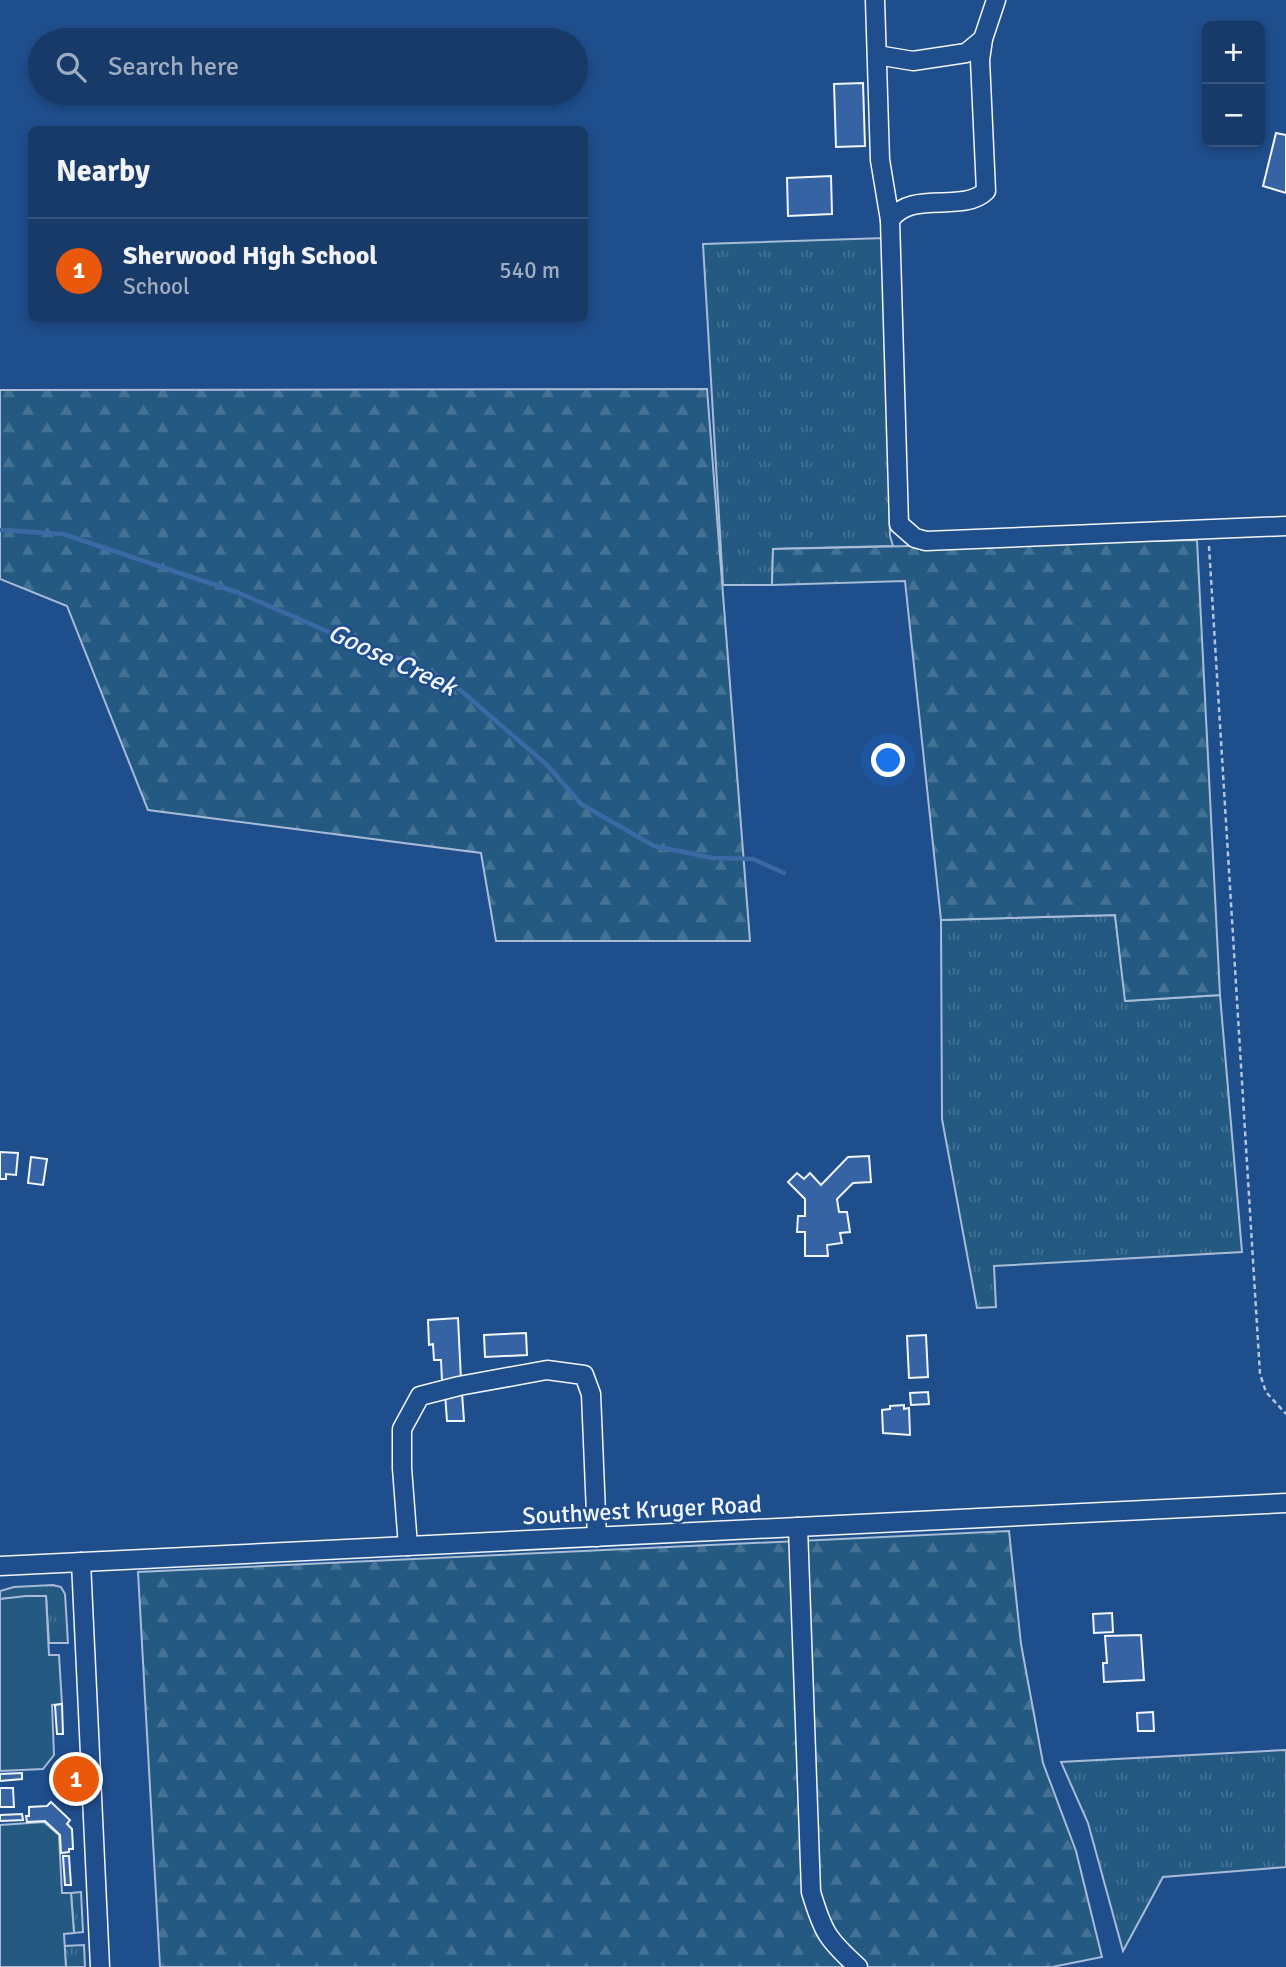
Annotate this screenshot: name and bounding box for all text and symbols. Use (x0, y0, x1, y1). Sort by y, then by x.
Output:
map controls (1202, 21, 1265, 147)
button: + (1202, 21, 1265, 84)
search box (28, 28, 588, 105)
icon: search (52, 48, 90, 86)
text: Search here (108, 51, 239, 83)
button: − (1202, 84, 1265, 147)
text: Nearby (56, 153, 150, 190)
text: Sherwood High School (123, 240, 378, 272)
text: 1 (73, 256, 85, 285)
text: 540 m (499, 256, 560, 285)
text: School (123, 272, 190, 301)
water label: Goose Creek (323, 616, 463, 704)
your location (871, 743, 905, 777)
street label: Southwest Kruger Road (522, 1489, 762, 1531)
pin: 1 (53, 1753, 99, 1805)

